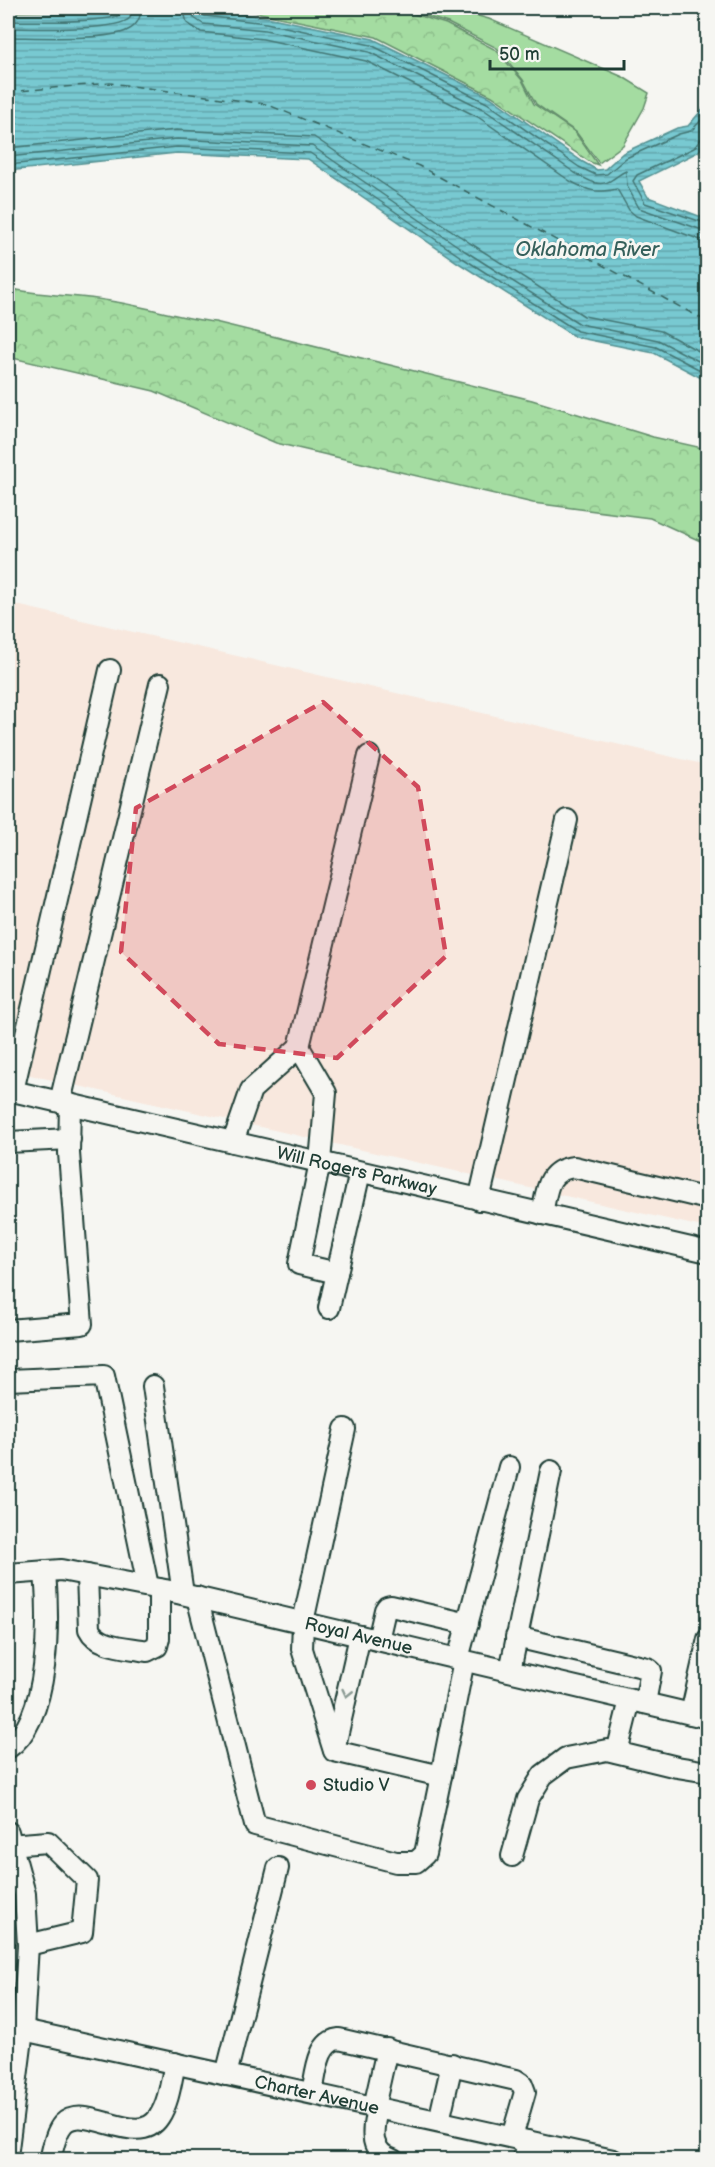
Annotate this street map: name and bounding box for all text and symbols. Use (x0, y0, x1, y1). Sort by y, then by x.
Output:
scale bar (490, 33, 624, 71)
text: 50 m (499, 44, 540, 65)
water label: Oklahoma River (515, 238, 661, 262)
street label: Will Rogers Parkway (275, 1143, 440, 1200)
street label: Royal Avenue (303, 1613, 415, 1659)
one-way arrow (341, 1688, 354, 1698)
place label: Studio V (323, 1775, 390, 1796)
marker: Studio V (304, 1778, 318, 1792)
street label: Charter Avenue (252, 2071, 381, 2119)

